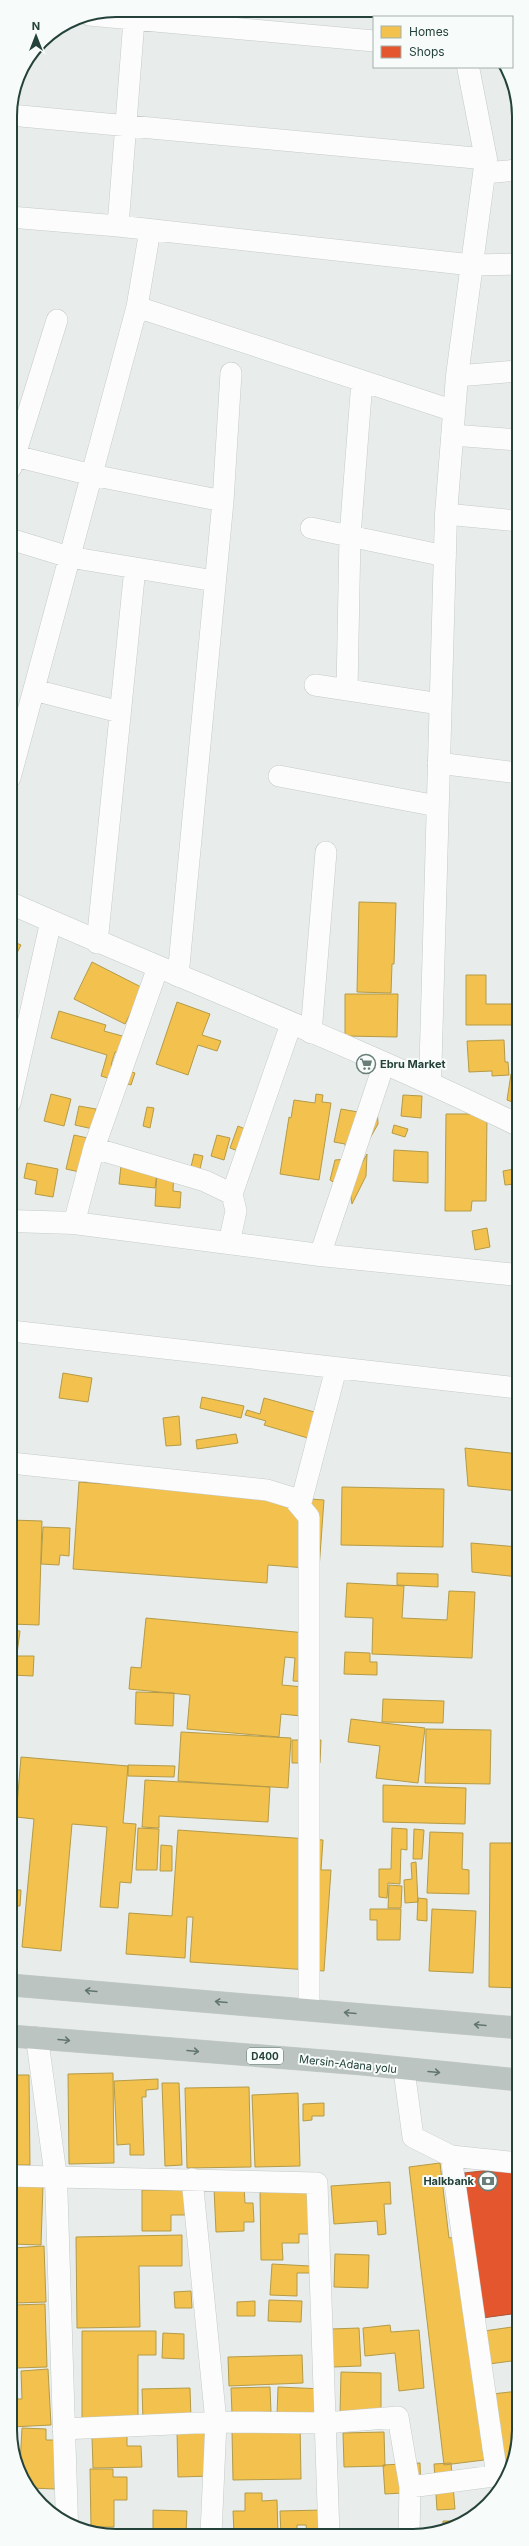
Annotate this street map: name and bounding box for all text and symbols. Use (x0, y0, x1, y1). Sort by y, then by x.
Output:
north arrow (16, 16, 56, 56)
legend (373, 16, 513, 68)
text: N (32, 19, 40, 33)
text: Homes (409, 24, 449, 39)
text: Shops (409, 44, 445, 59)
supermarket icon: Ebru Market (355, 1053, 377, 1075)
place label: Ebru Market (380, 1057, 446, 1071)
one-way arrow (85, 1988, 98, 1995)
one-way arrow (215, 1998, 228, 2006)
one-way arrow (344, 2009, 357, 2017)
one-way arrow (474, 2021, 487, 2028)
one-way arrow (57, 2036, 70, 2043)
one-way arrow (186, 2047, 199, 2054)
road number: D400 (247, 2048, 283, 2064)
street label: Mersin-Adana yolu (298, 2052, 398, 2076)
one-way arrow (427, 2069, 440, 2076)
bank icon: Halkbank (477, 2170, 499, 2192)
place label: Halkbank (423, 2174, 475, 2188)

